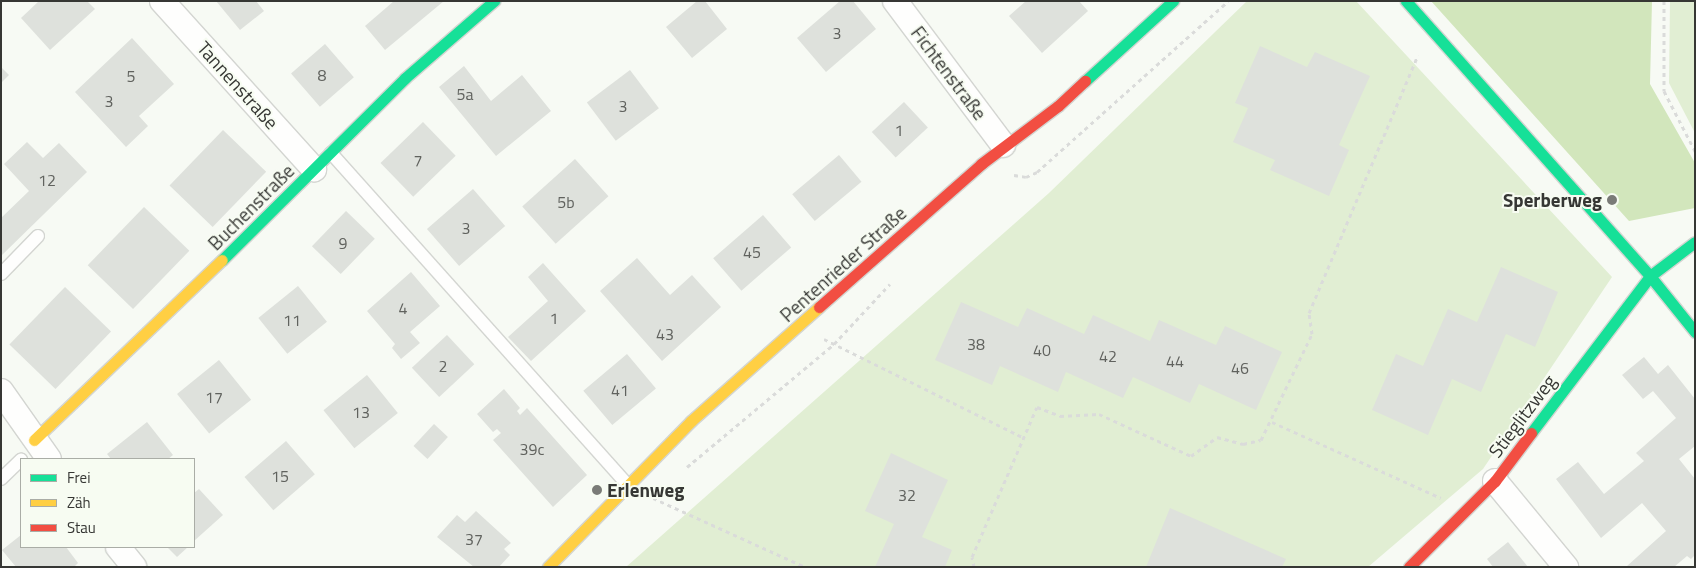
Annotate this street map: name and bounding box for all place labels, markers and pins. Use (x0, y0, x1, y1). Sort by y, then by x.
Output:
place label: Sperberweg (1503, 189, 1602, 211)
marker: Sperberweg (1606, 194, 1618, 206)
place label: Erlenweg (607, 479, 684, 501)
marker: Erlenweg (591, 484, 603, 496)

